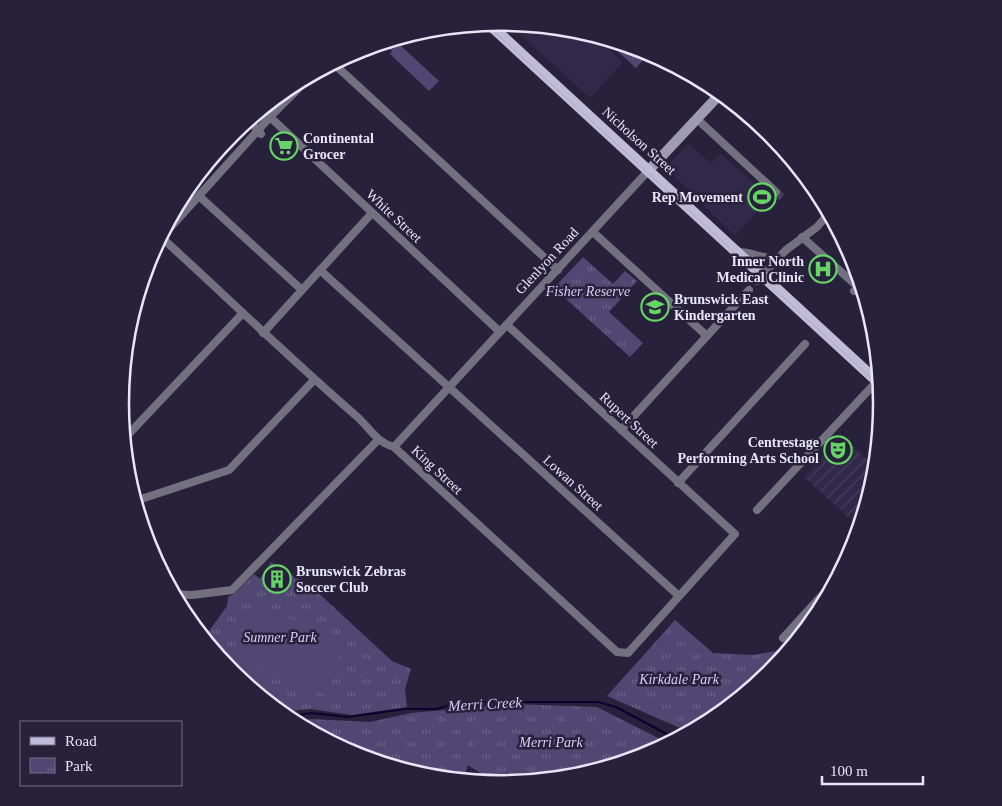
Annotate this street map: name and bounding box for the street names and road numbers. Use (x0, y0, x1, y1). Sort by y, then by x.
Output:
street label: Nicholson Street (599, 104, 679, 178)
street label: White Street (363, 187, 425, 246)
street label: Glenlyon Road (512, 225, 582, 297)
street label: Rupert Street (597, 389, 661, 451)
street label: King Street (408, 443, 466, 497)
street label: Lowan Street (540, 452, 606, 514)

